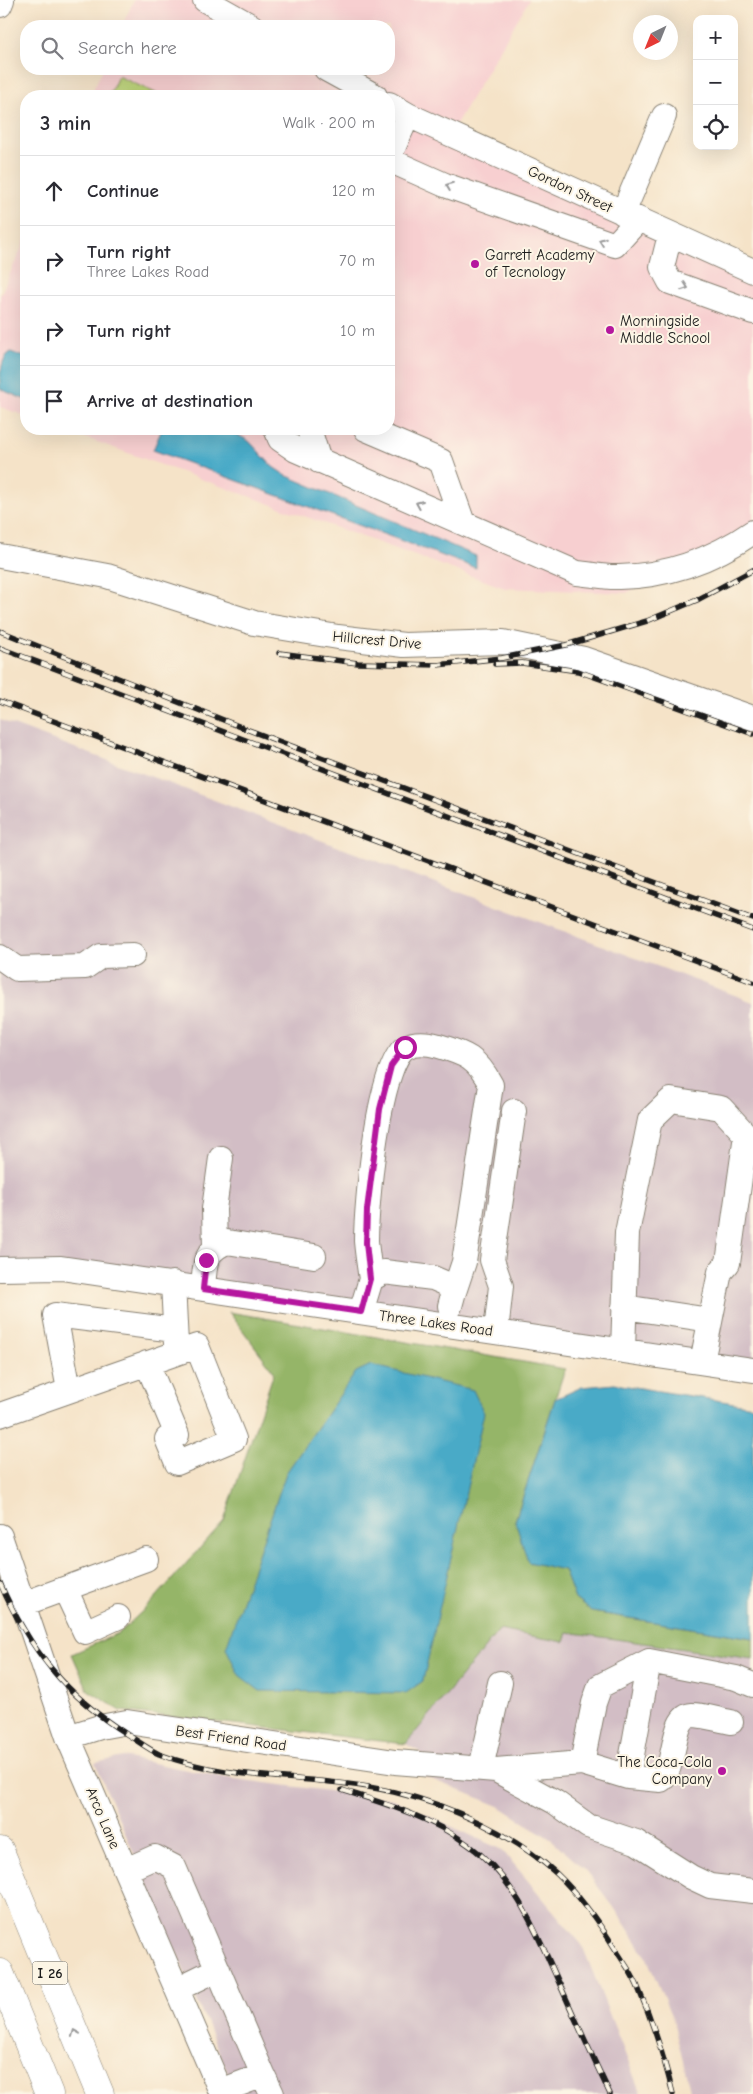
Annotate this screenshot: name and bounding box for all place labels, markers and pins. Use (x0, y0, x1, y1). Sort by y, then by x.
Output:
place label: Garrett Academy of Tecnology (485, 246, 595, 281)
marker: Garrett Academy of Tecnology (469, 258, 481, 270)
place label: Morningside Middle School (620, 312, 710, 347)
marker: Morningside Middle School (604, 324, 616, 336)
place label: The Coca-Cola Company (617, 1753, 712, 1788)
marker: The Coca-Cola Company (716, 1765, 728, 1777)

